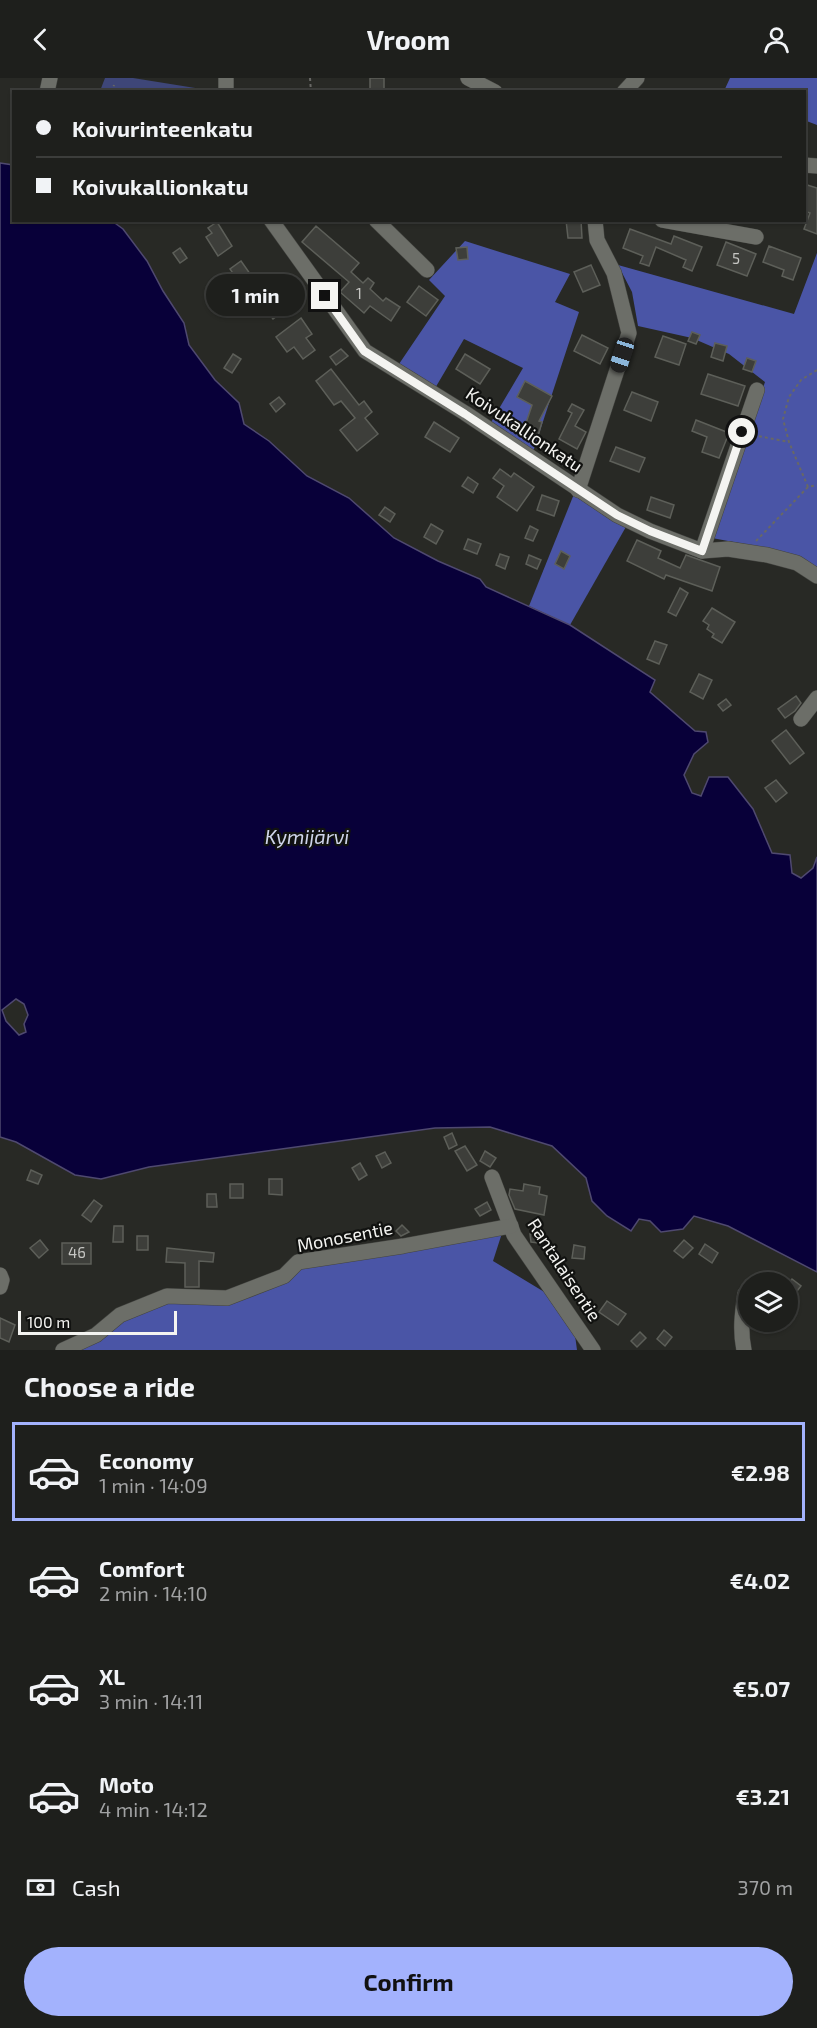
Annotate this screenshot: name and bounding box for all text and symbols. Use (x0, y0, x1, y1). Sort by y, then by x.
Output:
icon: back (24, 23, 57, 56)
text: Vroom (367, 23, 450, 55)
icon: person (760, 23, 793, 56)
text: Koivurinteenkatu (72, 115, 253, 141)
text: Koivukallionkatu (72, 173, 249, 199)
house number: 5 (732, 249, 740, 267)
callout: 1 min (205, 275, 304, 317)
route end (311, 282, 338, 309)
text: 1 min (231, 283, 280, 307)
house number: 1 (356, 284, 362, 302)
car (608, 335, 636, 375)
street label: Koivukallionkatu (462, 382, 587, 476)
route start (728, 418, 755, 445)
water label: Kymijärvi (265, 824, 349, 849)
street label: Rantalaisentie (523, 1214, 606, 1325)
street label: Monosentie (295, 1216, 394, 1256)
house number: 46 (68, 1243, 86, 1261)
map controls (738, 1272, 798, 1332)
button: layers (738, 1272, 798, 1332)
scale bar (18, 1308, 177, 1336)
text: 100 m (27, 1312, 70, 1331)
text: Choose a ride (24, 1370, 195, 1402)
icon: car (27, 1445, 81, 1499)
text: Economy (99, 1447, 194, 1473)
text: €2.98 (731, 1459, 790, 1485)
text: 1 min · 14:09 (99, 1473, 208, 1497)
icon: car (27, 1553, 81, 1607)
text: Comfort (99, 1555, 184, 1581)
text: €4.02 (730, 1567, 790, 1593)
text: 2 min · 14:10 (99, 1581, 207, 1605)
icon: car (27, 1661, 81, 1715)
text: XL (99, 1663, 125, 1689)
text: €5.07 (733, 1675, 790, 1701)
text: 3 min · 14:11 (99, 1689, 203, 1713)
icon: car (27, 1769, 81, 1823)
text: Moto (99, 1771, 154, 1797)
text: €3.21 (736, 1783, 790, 1809)
text: 4 min · 14:12 (99, 1797, 208, 1821)
icon: cash (24, 1871, 57, 1904)
text: Cash (72, 1874, 121, 1900)
text: 370 m (738, 1875, 793, 1899)
button: Confirm (24, 1947, 793, 2016)

